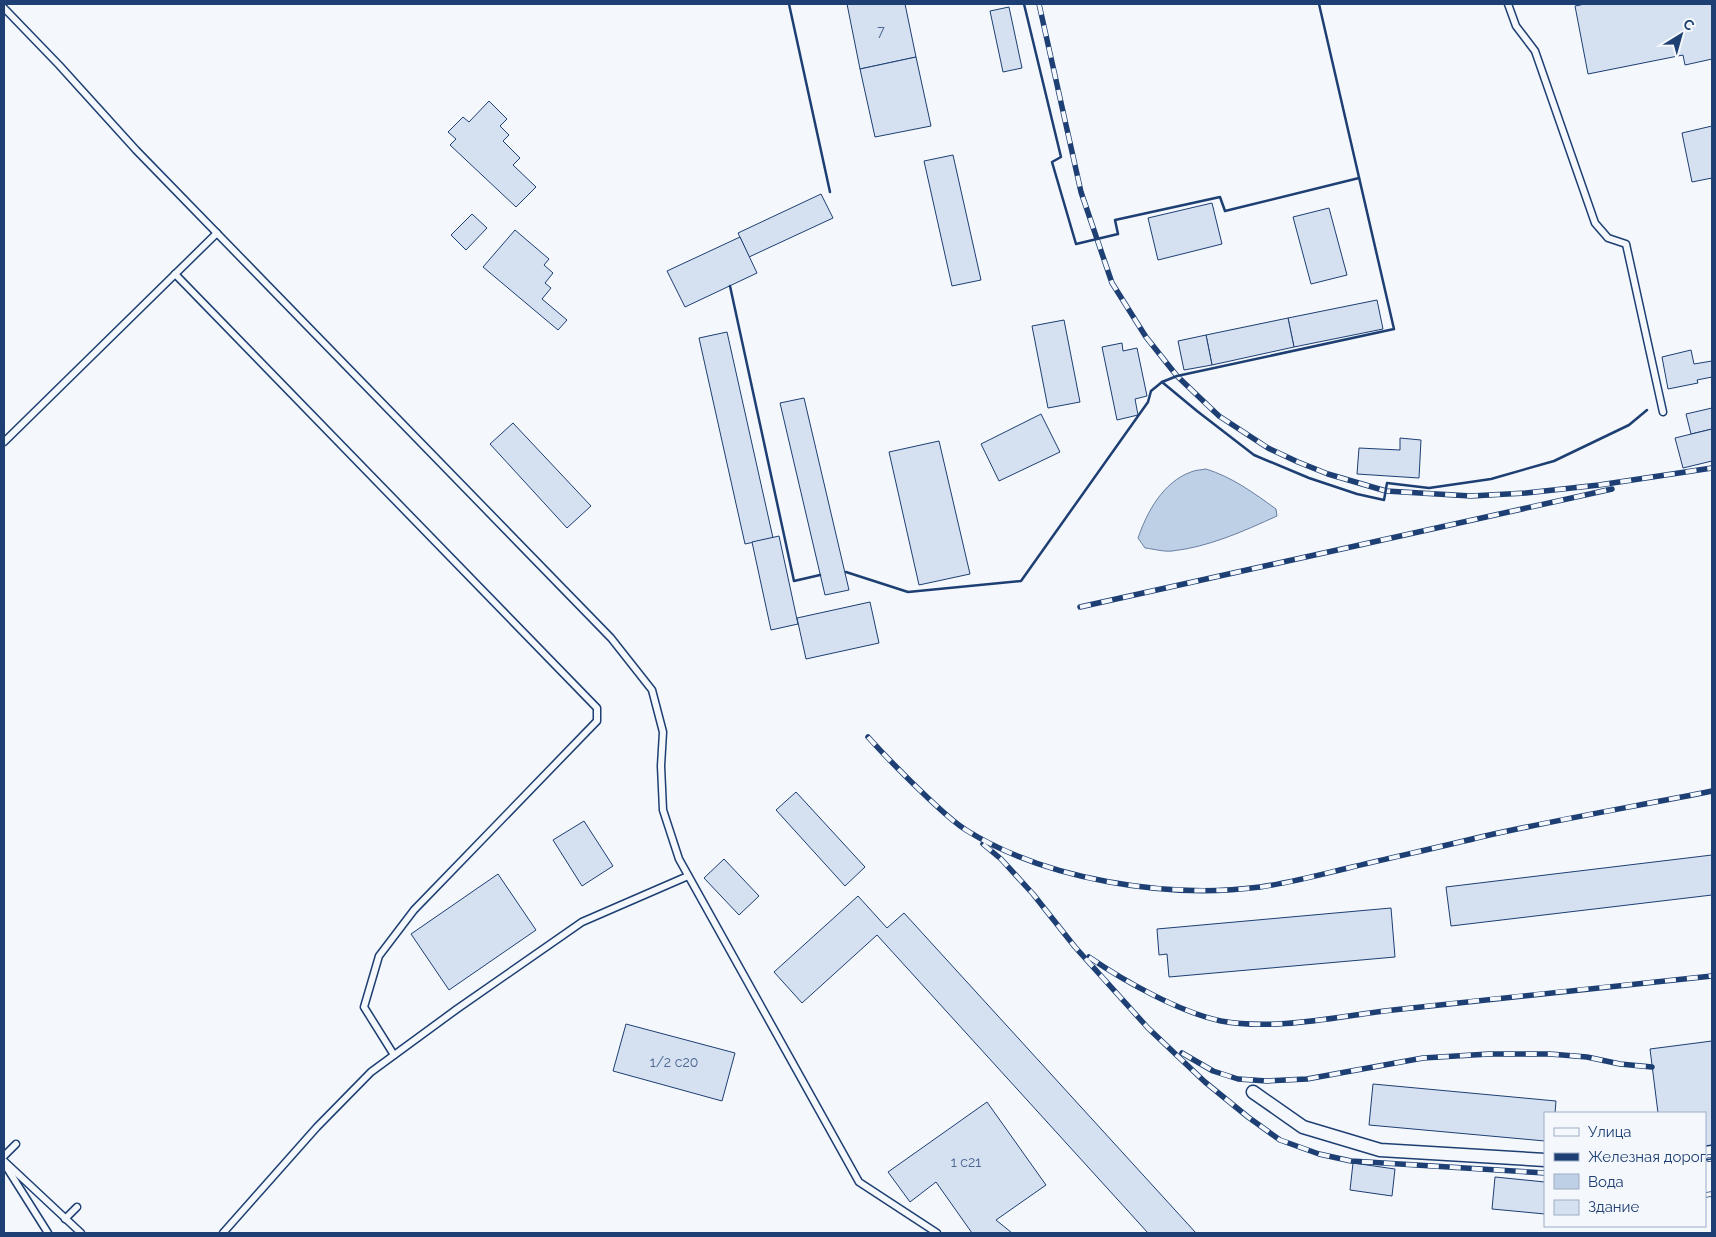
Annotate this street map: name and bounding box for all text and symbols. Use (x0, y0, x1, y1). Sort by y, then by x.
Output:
north arrow (1656, 10, 1706, 60)
text: С (1680, 15, 1698, 34)
house number: 7 (877, 23, 885, 39)
house number: 1/2 с20 (650, 1054, 698, 1070)
legend (1544, 1112, 1706, 1227)
text: Улица (1588, 1123, 1632, 1141)
text: Железная дорога (1588, 1148, 1714, 1166)
house number: 1 с21 (951, 1154, 981, 1170)
text: Вода (1588, 1173, 1624, 1191)
text: Здание (1588, 1198, 1640, 1216)

